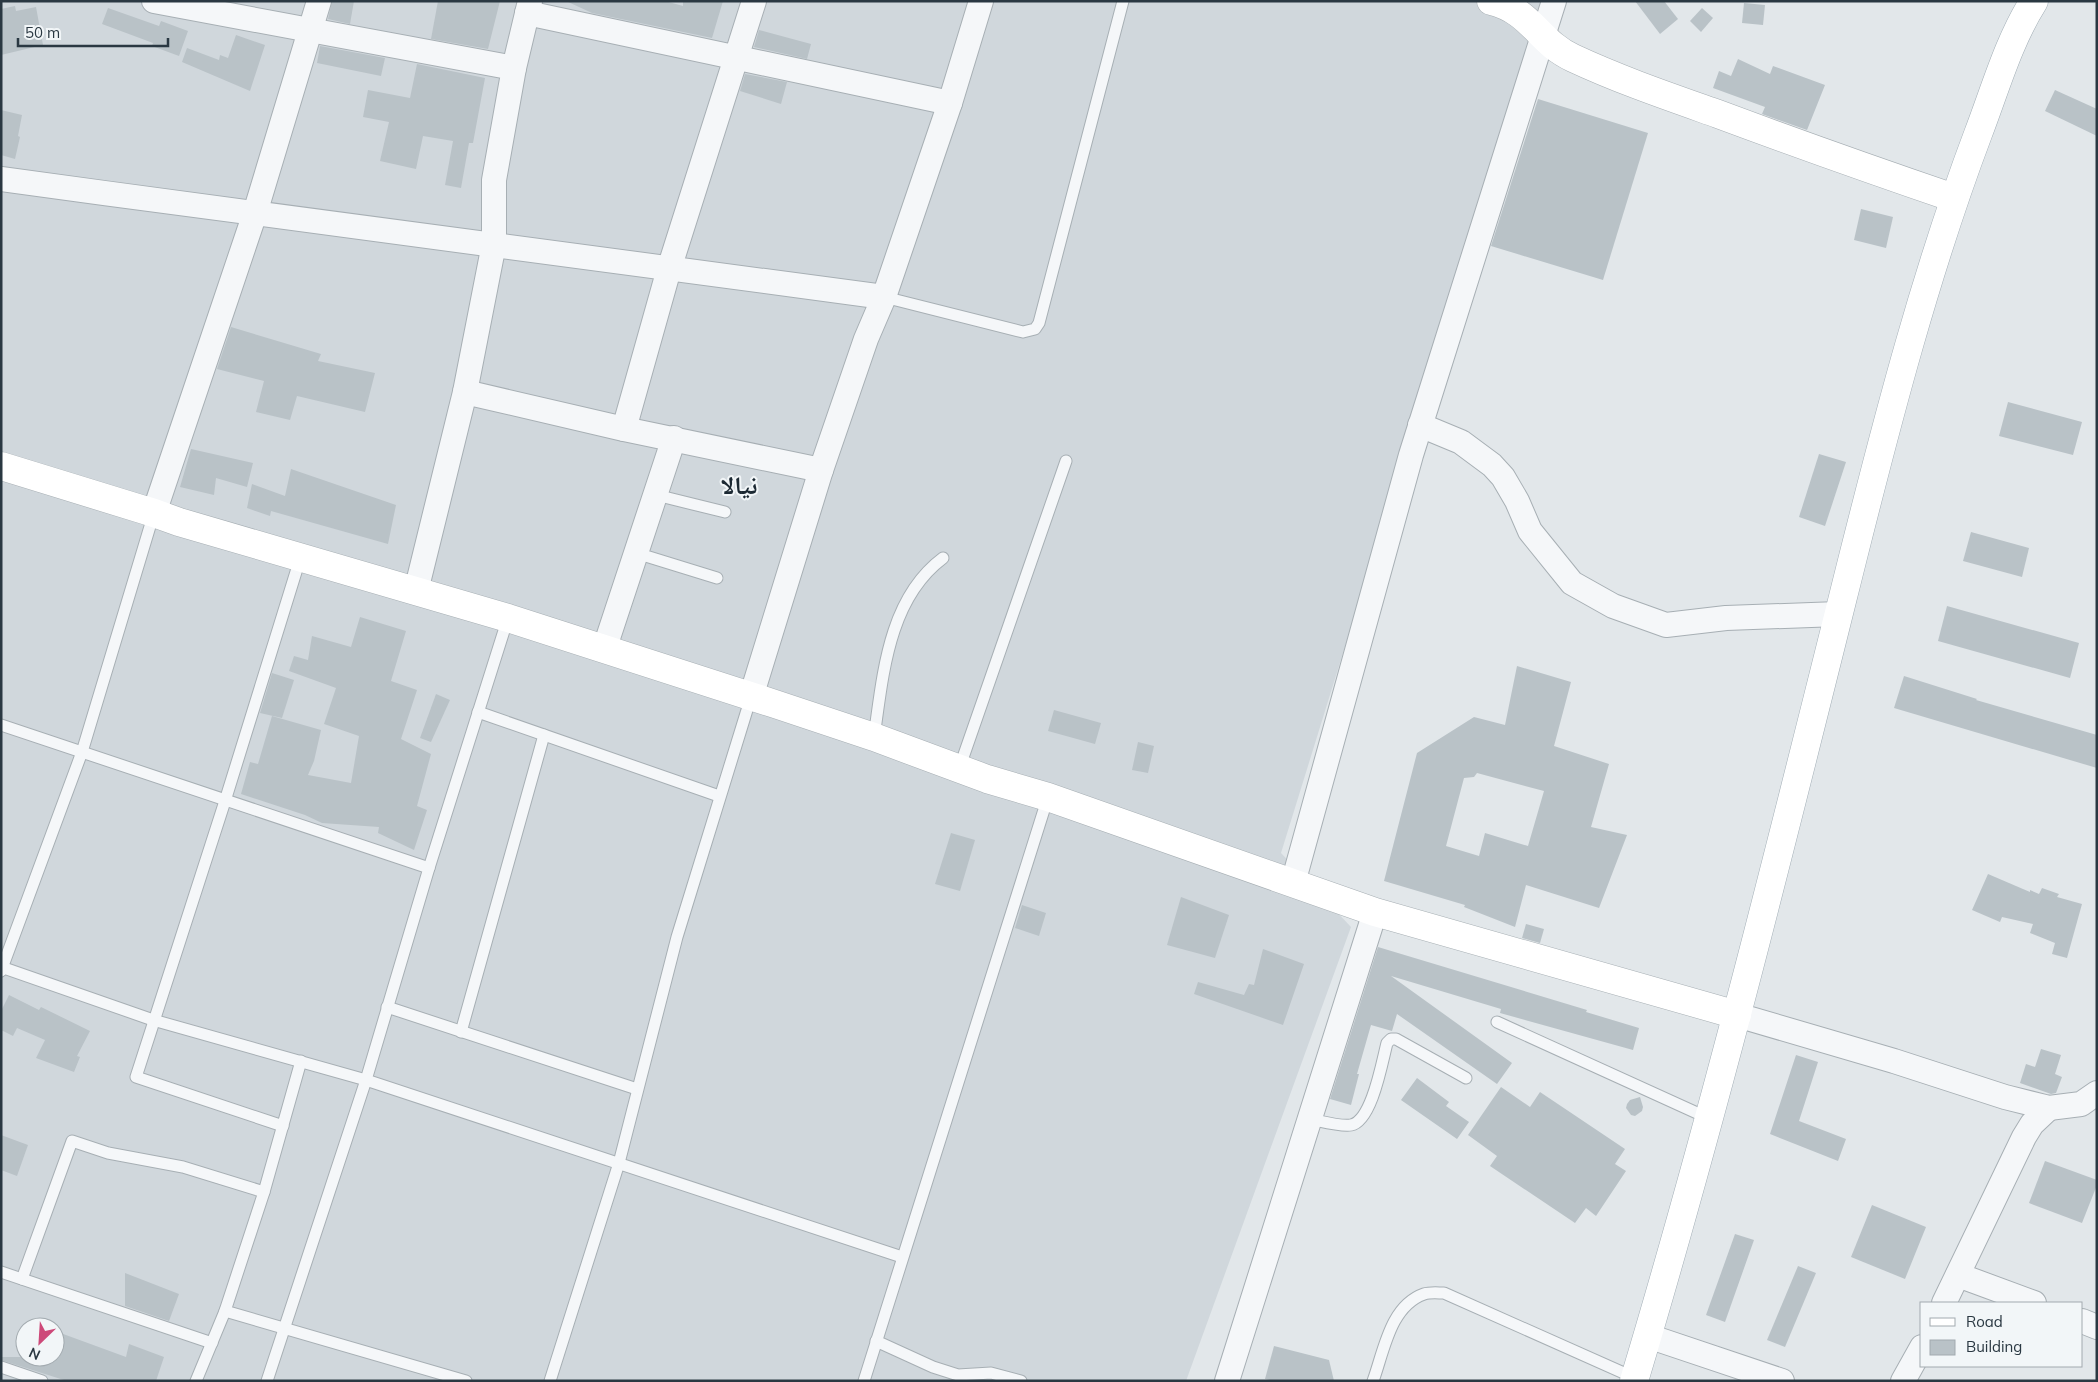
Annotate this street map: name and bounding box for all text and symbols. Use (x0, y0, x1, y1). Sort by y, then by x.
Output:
scale bar (18, 15, 168, 47)
text: 50 m (25, 23, 60, 42)
district label: نيالا (721, 469, 757, 500)
legend (1920, 1302, 2083, 1367)
text: Road (1966, 1312, 2003, 1331)
north arrow (15, 1317, 65, 1367)
text: Building (1966, 1337, 2022, 1356)
text: N (26, 1343, 43, 1364)

